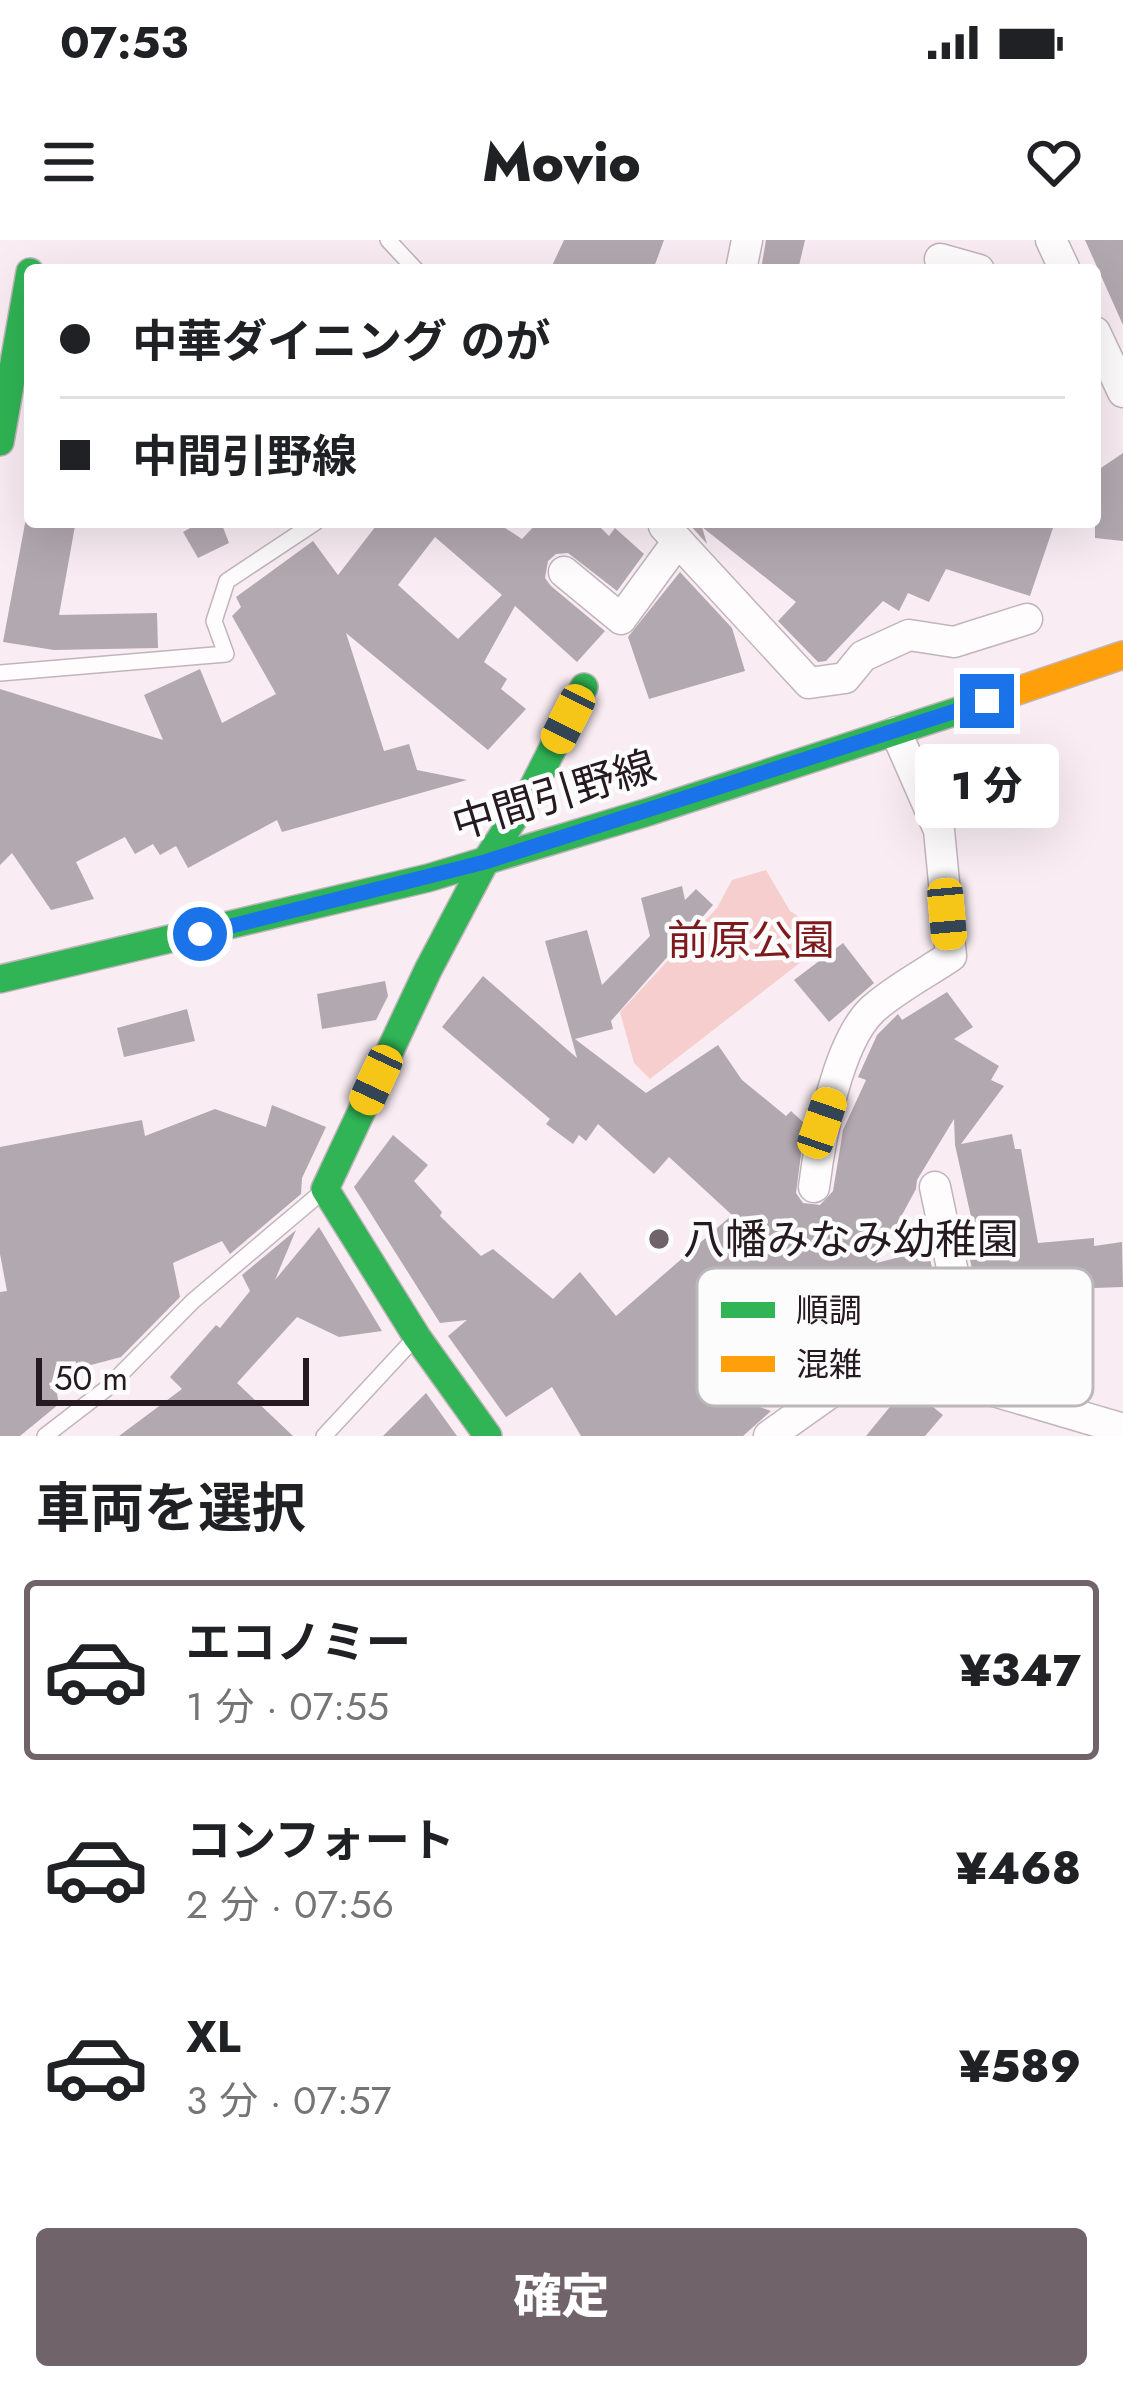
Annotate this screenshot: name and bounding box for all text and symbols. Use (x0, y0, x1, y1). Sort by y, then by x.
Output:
text: 07:53 (60, 10, 188, 75)
text: Movio (482, 123, 641, 201)
icon: menu (36, 129, 102, 195)
icon: heart (1021, 129, 1087, 195)
text: 中華ダイニング のが (132, 309, 551, 374)
text: 中間引野線 (132, 424, 357, 489)
route end (960, 674, 1014, 728)
car (536, 679, 600, 759)
street label: 中間引野線 (445, 735, 663, 855)
callout: 1 分 (915, 743, 1059, 827)
text: 1 分 (951, 757, 1023, 814)
car (926, 877, 968, 951)
route start (173, 907, 227, 961)
park label: 前原公園 (667, 910, 835, 971)
car (344, 1040, 408, 1120)
car (793, 1083, 851, 1163)
place label: 八幡みなみ幼稚園 (683, 1209, 1019, 1270)
marker: 八幡みなみ幼稚園 (646, 1226, 672, 1252)
legend (697, 1268, 1093, 1406)
text: 順調 (796, 1287, 862, 1334)
text: 混雑 (796, 1341, 862, 1388)
scale bar (36, 1352, 309, 1405)
text: 50 m (54, 1355, 128, 1402)
text: 車両を選択 (36, 1469, 306, 1547)
text: エコノミー (186, 1610, 411, 1675)
icon: car (42, 1616, 150, 1724)
text: ¥347 (960, 1638, 1081, 1703)
text: 1 分 · 07:55 (186, 1678, 389, 1735)
text: コンフォート (186, 1808, 455, 1873)
icon: car (42, 1814, 150, 1922)
text: ¥468 (956, 1836, 1081, 1901)
text: 2 分 · 07:56 (186, 1876, 394, 1933)
text: XL (186, 2004, 241, 2069)
icon: car (42, 2012, 150, 2120)
text: ¥589 (959, 2034, 1081, 2099)
text: 3 分 · 07:57 (186, 2072, 391, 2129)
button: 確定 (36, 2228, 1087, 2366)

